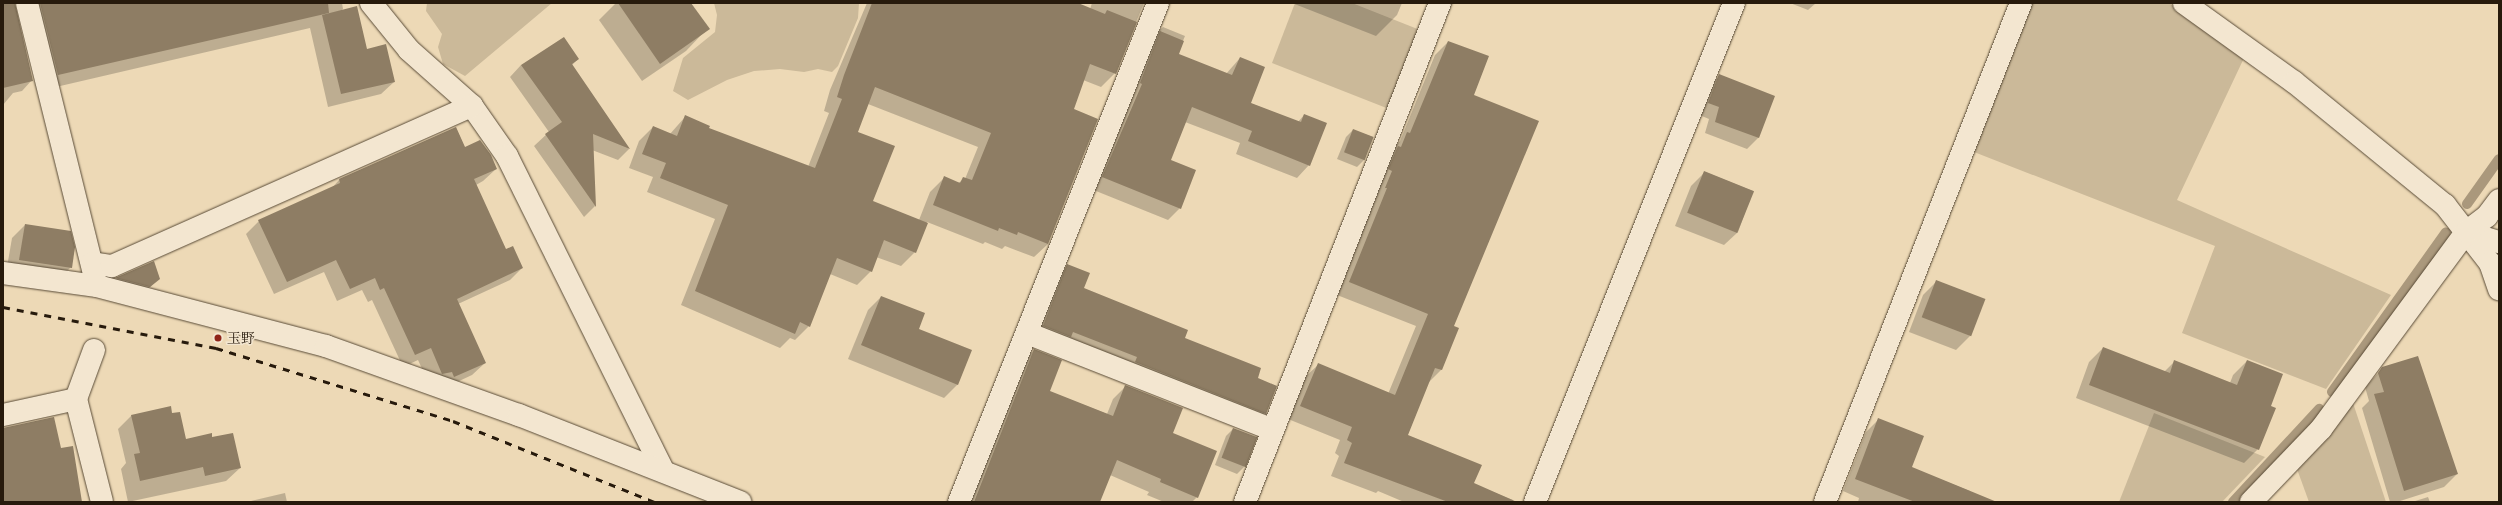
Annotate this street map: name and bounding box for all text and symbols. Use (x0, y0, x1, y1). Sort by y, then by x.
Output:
place label: 玉野 (227, 330, 255, 346)
marker: 玉野 (212, 332, 224, 344)

